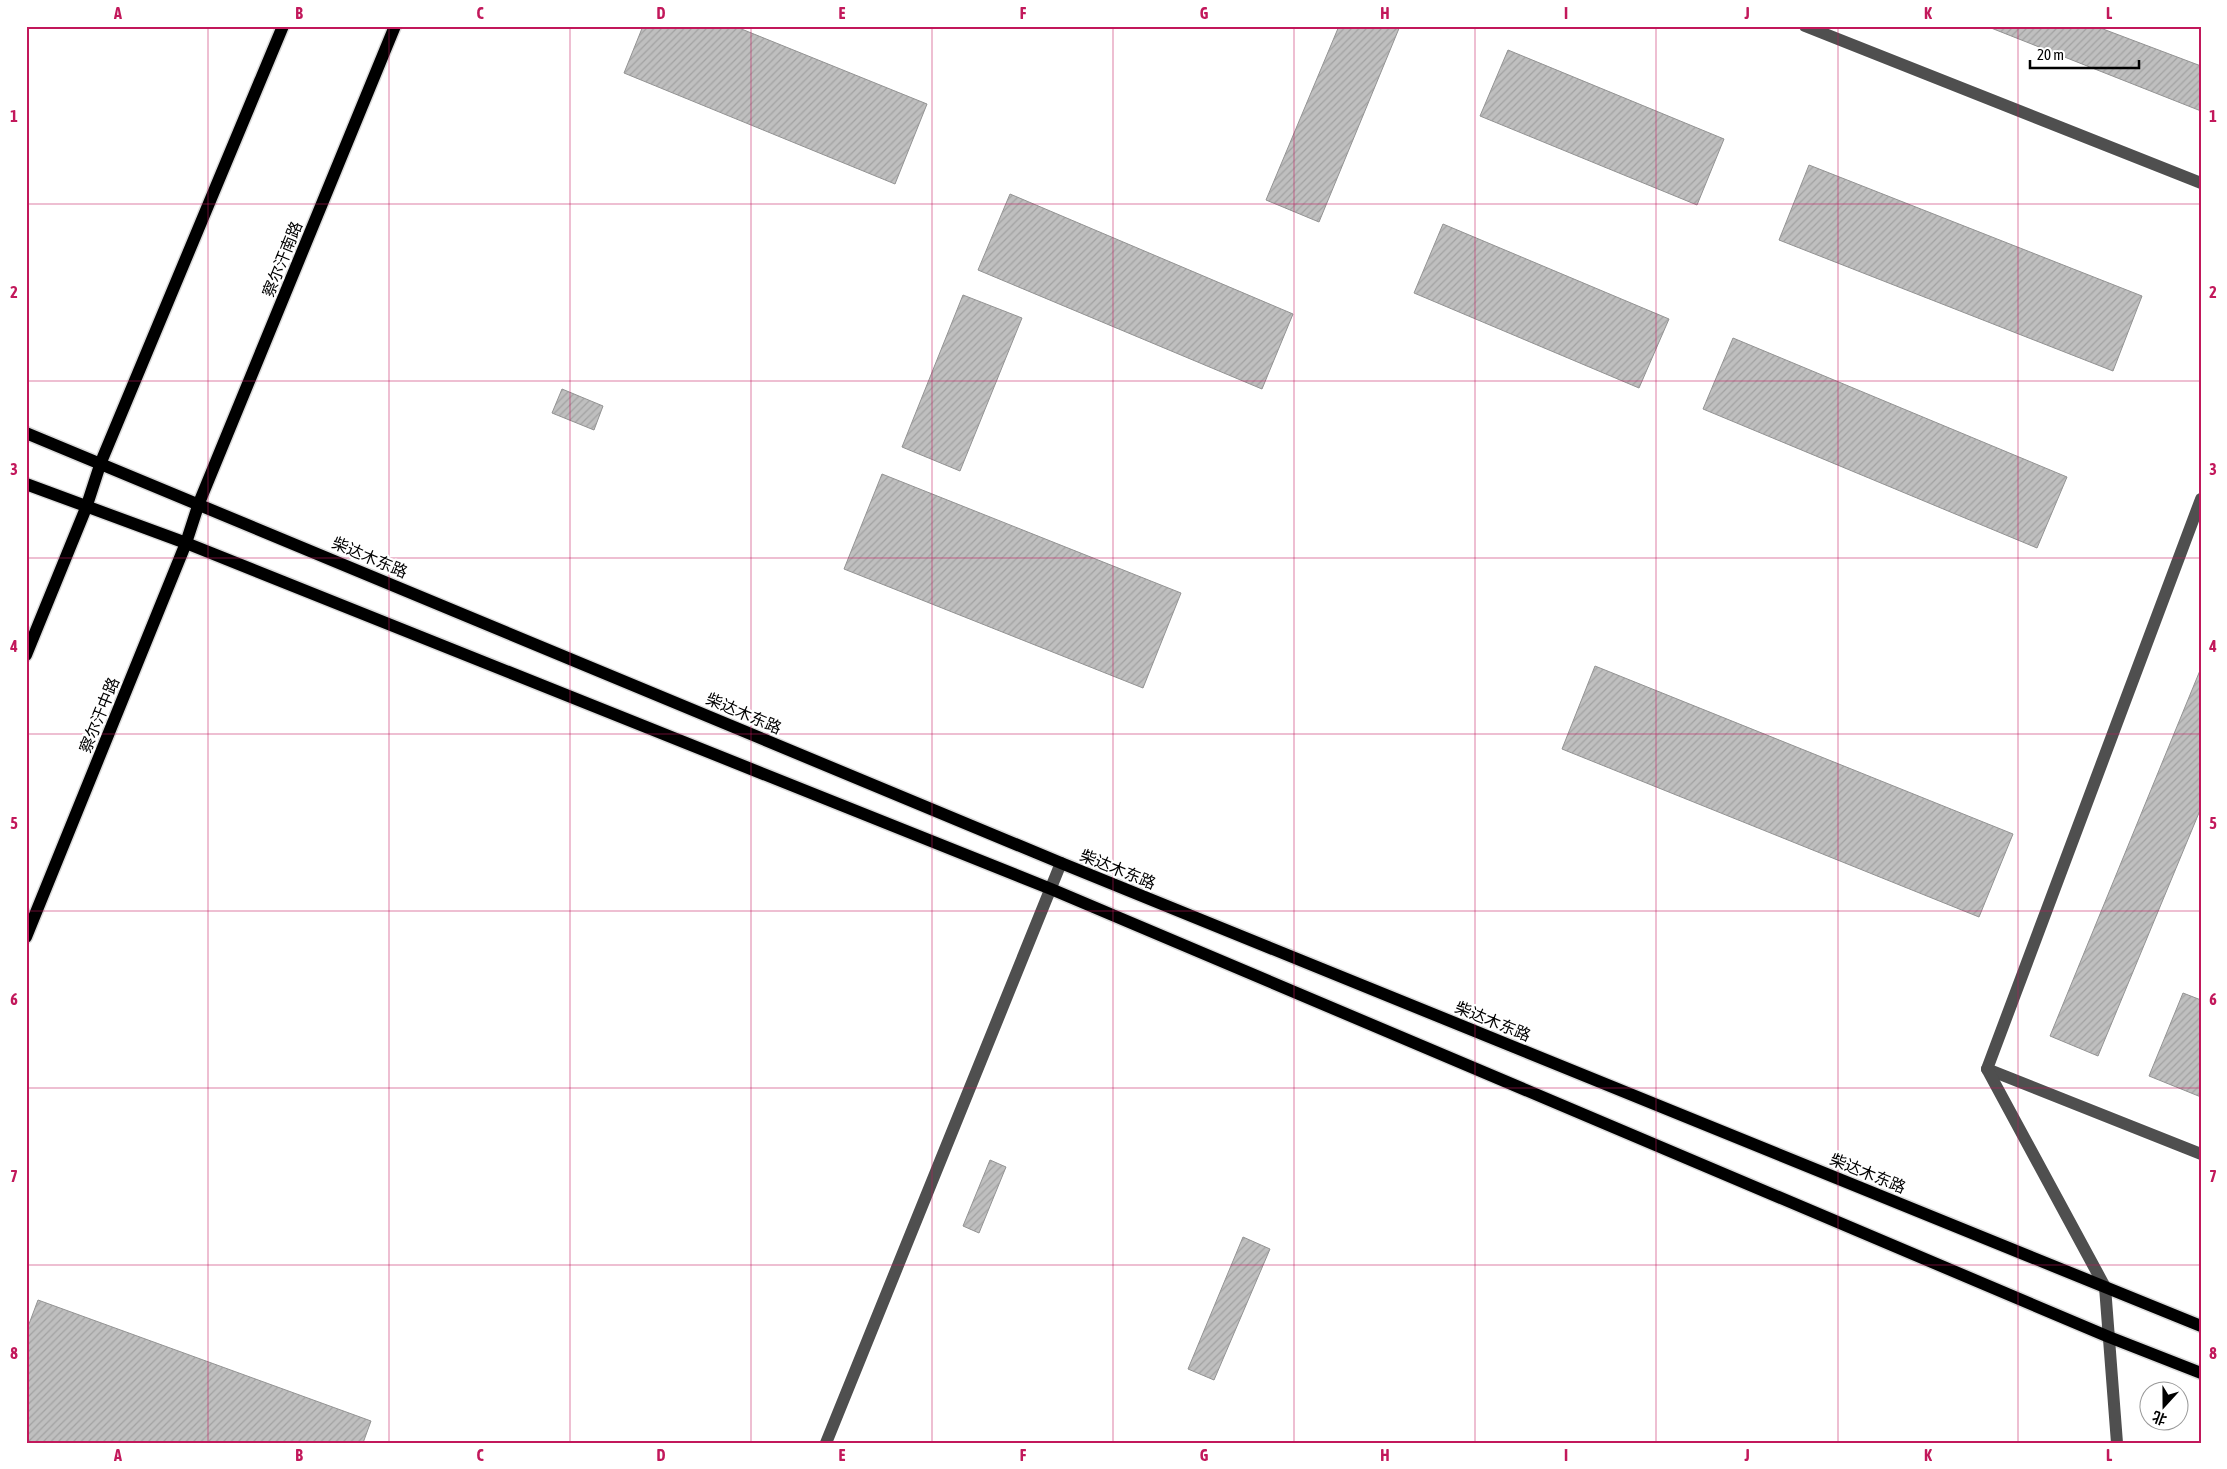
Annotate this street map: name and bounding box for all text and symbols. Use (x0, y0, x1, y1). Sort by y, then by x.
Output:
text: A (113, 4, 122, 22)
text: B (295, 4, 303, 22)
text: C (476, 4, 484, 22)
text: D (657, 4, 666, 22)
text: E (839, 4, 846, 22)
text: F (1020, 4, 1027, 22)
text: G (1200, 4, 1209, 22)
text: H (1380, 4, 1390, 22)
text: I (1564, 4, 1568, 22)
text: J (1743, 4, 1750, 22)
text: K (1924, 4, 1932, 22)
text: L (2106, 4, 2113, 22)
scale bar (2030, 38, 2138, 70)
text: 20 m (2037, 46, 2064, 63)
text: 1 (10, 107, 18, 125)
text: 1 (2209, 107, 2217, 125)
street label: 察尔汗南路 (259, 219, 305, 299)
text: 2 (10, 283, 18, 301)
text: 2 (2209, 283, 2217, 301)
text: 3 (10, 460, 18, 478)
text: 3 (2209, 460, 2217, 478)
street label: 柴达木东路 (330, 533, 410, 581)
text: 4 (9, 637, 18, 655)
text: 4 (2208, 637, 2217, 655)
street label: 察尔汗中路 (76, 675, 122, 755)
street label: 柴达木东路 (704, 689, 784, 737)
text: 5 (10, 814, 18, 832)
text: 5 (2209, 814, 2217, 832)
street label: 柴达木东路 (1078, 846, 1158, 892)
text: 6 (10, 990, 18, 1008)
text: 6 (2209, 990, 2217, 1008)
street label: 柴达木东路 (1453, 998, 1533, 1044)
street label: 柴达木东路 (1828, 1150, 1908, 1196)
text: 7 (10, 1167, 18, 1185)
text: 7 (2209, 1167, 2217, 1185)
text: 8 (10, 1344, 18, 1362)
text: 8 (2209, 1344, 2217, 1362)
north arrow (2140, 1382, 2190, 1432)
text: 北 (2150, 1408, 2169, 1428)
text: A (113, 1446, 122, 1464)
text: B (295, 1446, 303, 1464)
text: C (476, 1446, 484, 1464)
text: D (657, 1446, 666, 1464)
text: E (839, 1446, 846, 1464)
text: F (1020, 1446, 1027, 1464)
text: G (1200, 1446, 1209, 1464)
text: H (1380, 1446, 1390, 1464)
text: I (1564, 1446, 1568, 1464)
text: J (1743, 1446, 1750, 1464)
text: K (1924, 1446, 1932, 1464)
text: L (2106, 1446, 2113, 1464)

